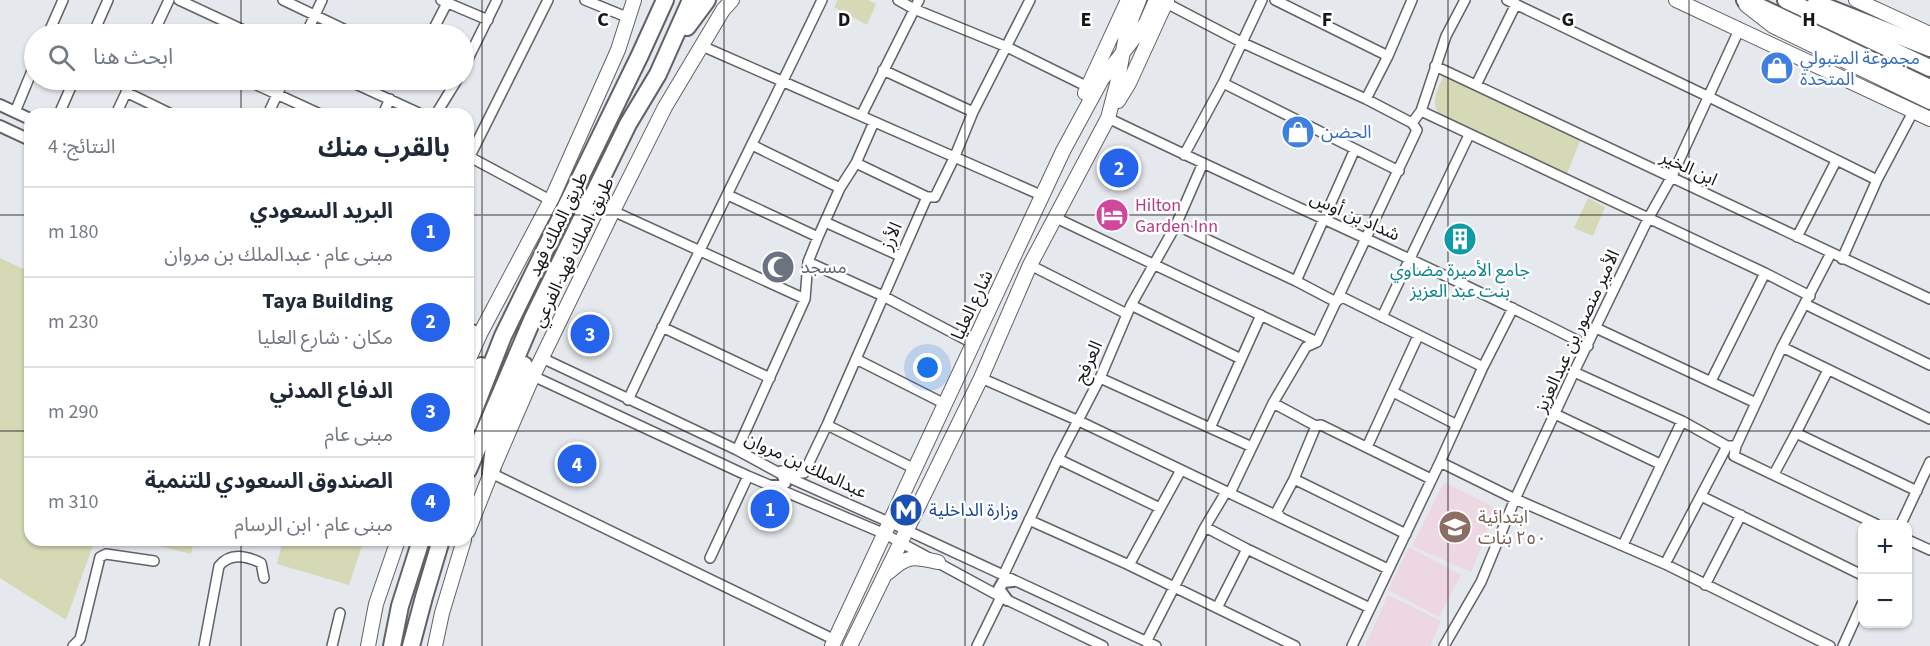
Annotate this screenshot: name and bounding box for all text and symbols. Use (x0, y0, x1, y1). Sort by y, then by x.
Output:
text: C (597, 6, 609, 34)
text: D (838, 6, 850, 34)
text: E (1081, 6, 1091, 34)
text: F (1322, 6, 1332, 34)
text: G (1562, 6, 1574, 34)
text: H (1802, 6, 1816, 34)
search box (24, 24, 474, 90)
icon: search (45, 41, 78, 74)
text: ابحث هنا (93, 41, 173, 73)
place label: مجموعة المتبولي المتحدة (1800, 46, 1920, 92)
shop icon: مجموعة المتبولي المتحدة (1759, 50, 1795, 86)
shop icon: الحضن (1280, 114, 1316, 150)
place label: الحضن (1321, 120, 1372, 145)
text: بالقرب منك (318, 129, 450, 166)
text: النتائج: 4 (48, 133, 115, 161)
street label: ابن الخير (1655, 144, 1721, 192)
pin: 2 (1100, 146, 1138, 190)
street label: طريق الملك فهد (522, 168, 595, 281)
street label: طريق الملك فهد الفرعي (526, 173, 621, 332)
street label: شداد بن أوس (1306, 186, 1404, 247)
place label: Hilton Garden Inn (1135, 193, 1218, 239)
text: البريد السعودي (250, 195, 393, 227)
hotel icon: Hilton Garden Inn (1094, 197, 1130, 233)
text: 180 m (48, 218, 98, 246)
text: 1 (425, 218, 436, 246)
street label: الأرز (874, 218, 909, 255)
building icon: جامع الأميرة مضاوي بنت عبد العزيز (1442, 221, 1478, 257)
text: مبنى عام · عبدالملك بن مروان (164, 241, 393, 269)
street label: الأمير منصور بن عبدالعزيز (1528, 246, 1626, 418)
mosque icon: مسجد (760, 249, 796, 285)
place label: مسجد (801, 255, 847, 280)
place label: جامع الأميرة مضاوي بنت عبد العزيز (1390, 258, 1530, 304)
street label: شارع العليا (945, 266, 1000, 345)
text: Taya Building (262, 285, 393, 317)
text: 230 m (48, 308, 98, 336)
text: 2 (425, 308, 436, 336)
pin: 3 (570, 312, 610, 356)
text: مكان · شارع العليا (257, 324, 393, 352)
street label: العرفج (1068, 337, 1109, 388)
your location (913, 353, 942, 382)
text: الدفاع المدني (269, 375, 393, 407)
text: 290 m (48, 398, 98, 426)
text: 3 (425, 398, 436, 426)
text: مبنى عام (325, 421, 393, 449)
street label: عبدالملك بن مروان (740, 426, 871, 505)
pin: 4 (558, 442, 596, 486)
text: الصندوق السعودي للتنمية (145, 465, 393, 497)
pin: 1 (750, 486, 790, 532)
text: 310 m (48, 488, 98, 516)
text: 4 (425, 488, 436, 516)
metro station icon: وزارة الداخلية (888, 492, 924, 528)
place label: وزارة الداخلية (929, 498, 1019, 523)
place label: ابتدائية ٢٥٠ بنات (1478, 505, 1547, 551)
school or university icon: ابتدائية ٢٥٠ بنات (1437, 509, 1473, 545)
text: مبنى عام · ابن الرسام (234, 511, 393, 539)
map controls (1858, 520, 1912, 628)
button: + (1858, 520, 1912, 574)
button: − (1858, 574, 1912, 628)

